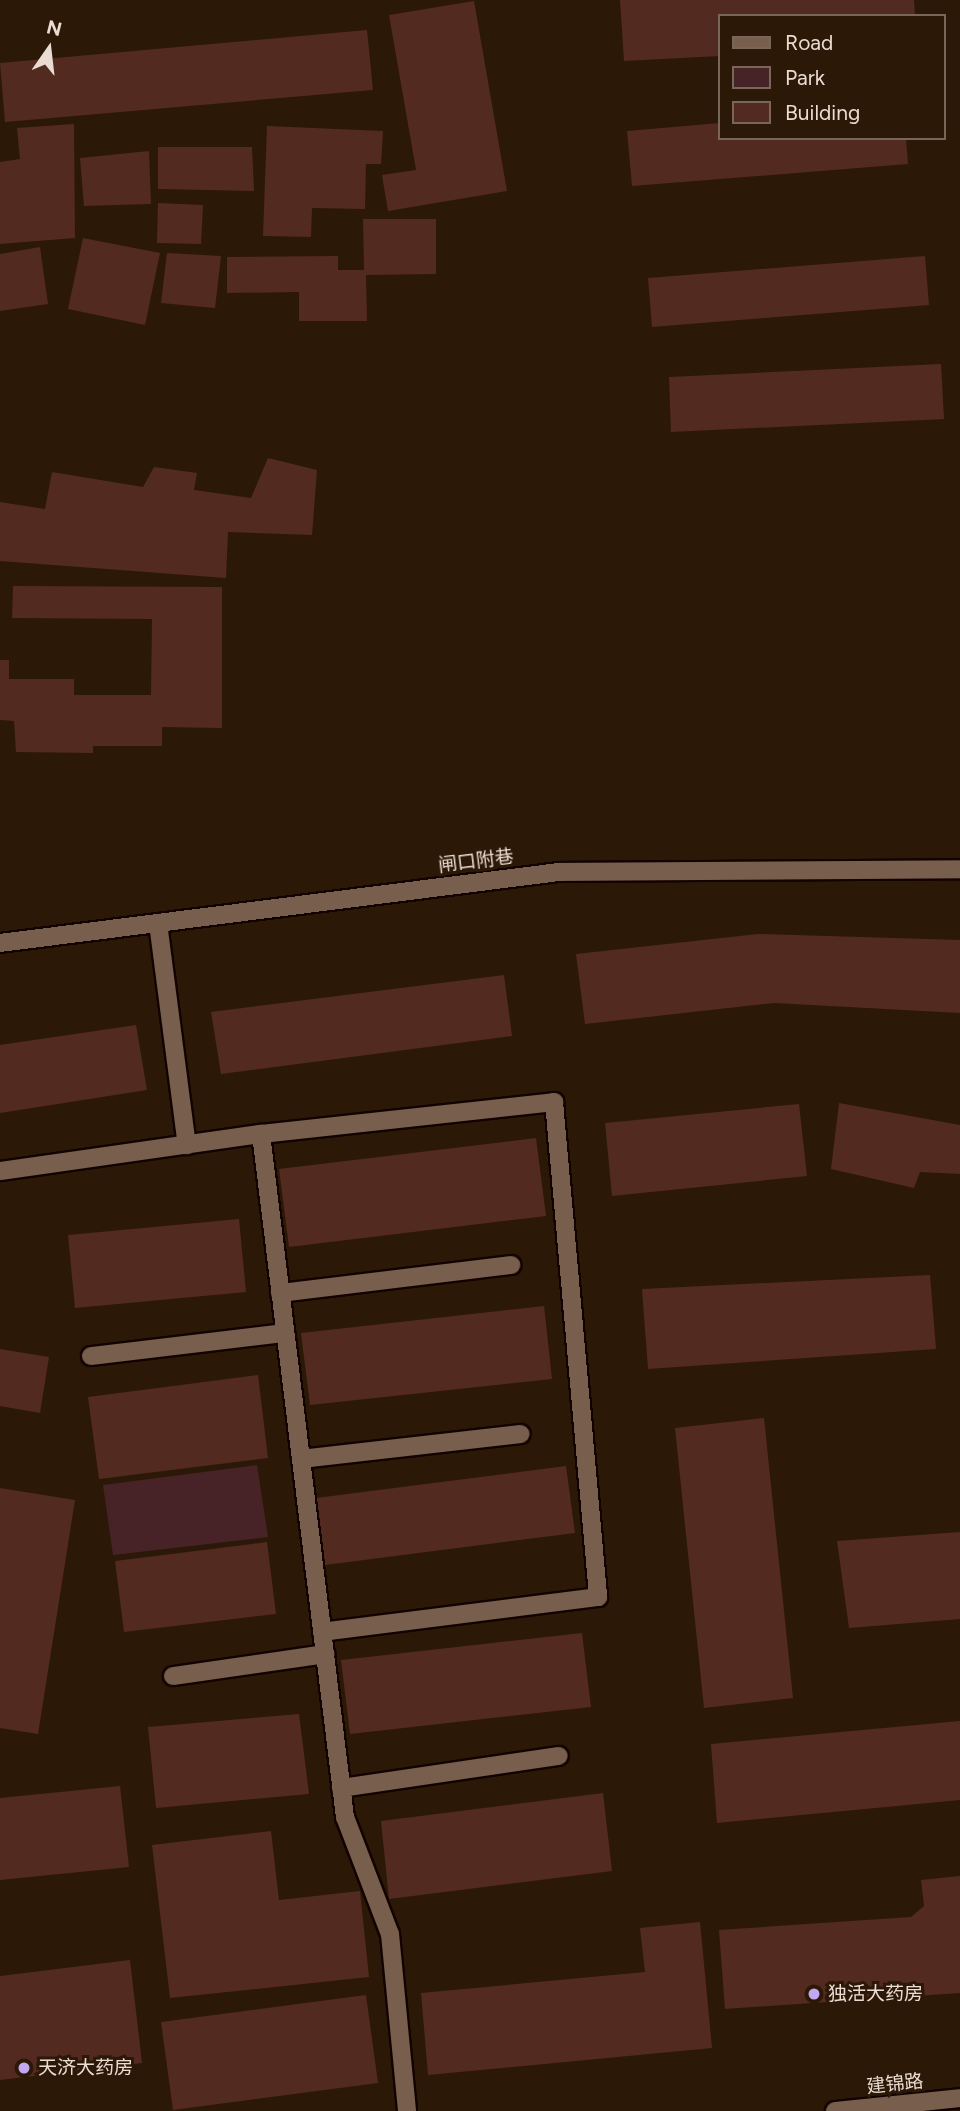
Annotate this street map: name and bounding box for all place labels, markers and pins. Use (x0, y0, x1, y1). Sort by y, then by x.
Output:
place label: 独活大药房 (828, 1983, 923, 2005)
marker: 独活大药房 (806, 1986, 822, 2002)
place label: 天济大药房 (38, 2057, 133, 2079)
marker: 天济大药房 (16, 2060, 32, 2076)

